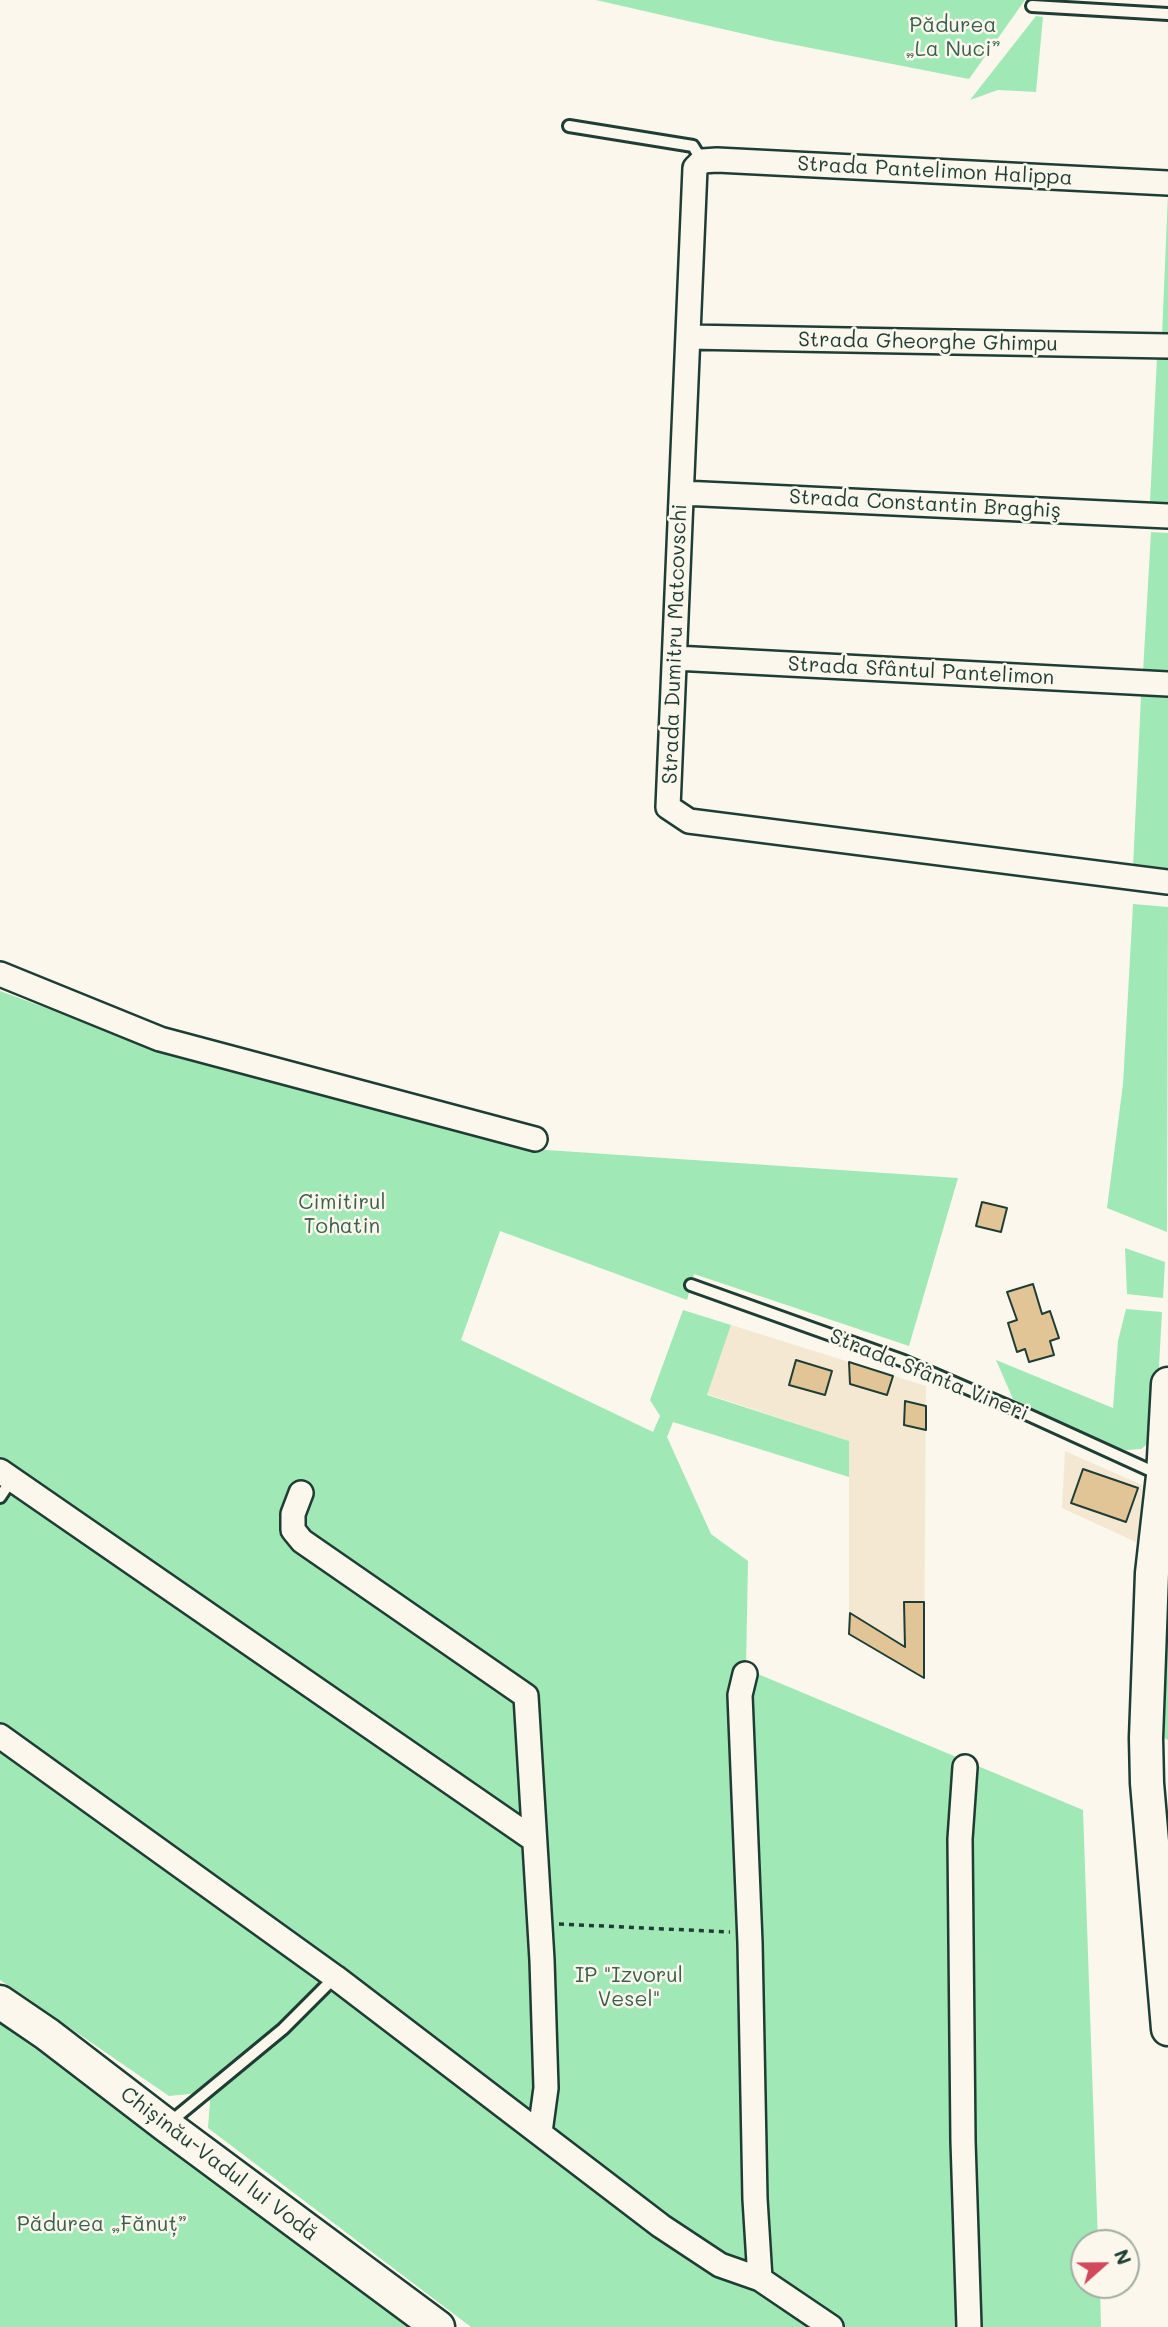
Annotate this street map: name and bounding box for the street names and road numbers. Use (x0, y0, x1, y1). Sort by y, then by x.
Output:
street label: Strada Pantelimon Halippa (797, 151, 1073, 191)
street label: Strada Gheorghe Ghimpu (798, 327, 1058, 357)
street label: Strada Constantin Braghiş (788, 484, 1062, 524)
street label: Strada Dumitru Matcovschi (658, 503, 692, 785)
street label: Strada Sfântul Pantelimon (787, 651, 1055, 691)
street label: Strada Sfânta Vineri (826, 1324, 1032, 1426)
street label: Chișinău-Vadul lui Vodă (115, 2082, 323, 2246)

